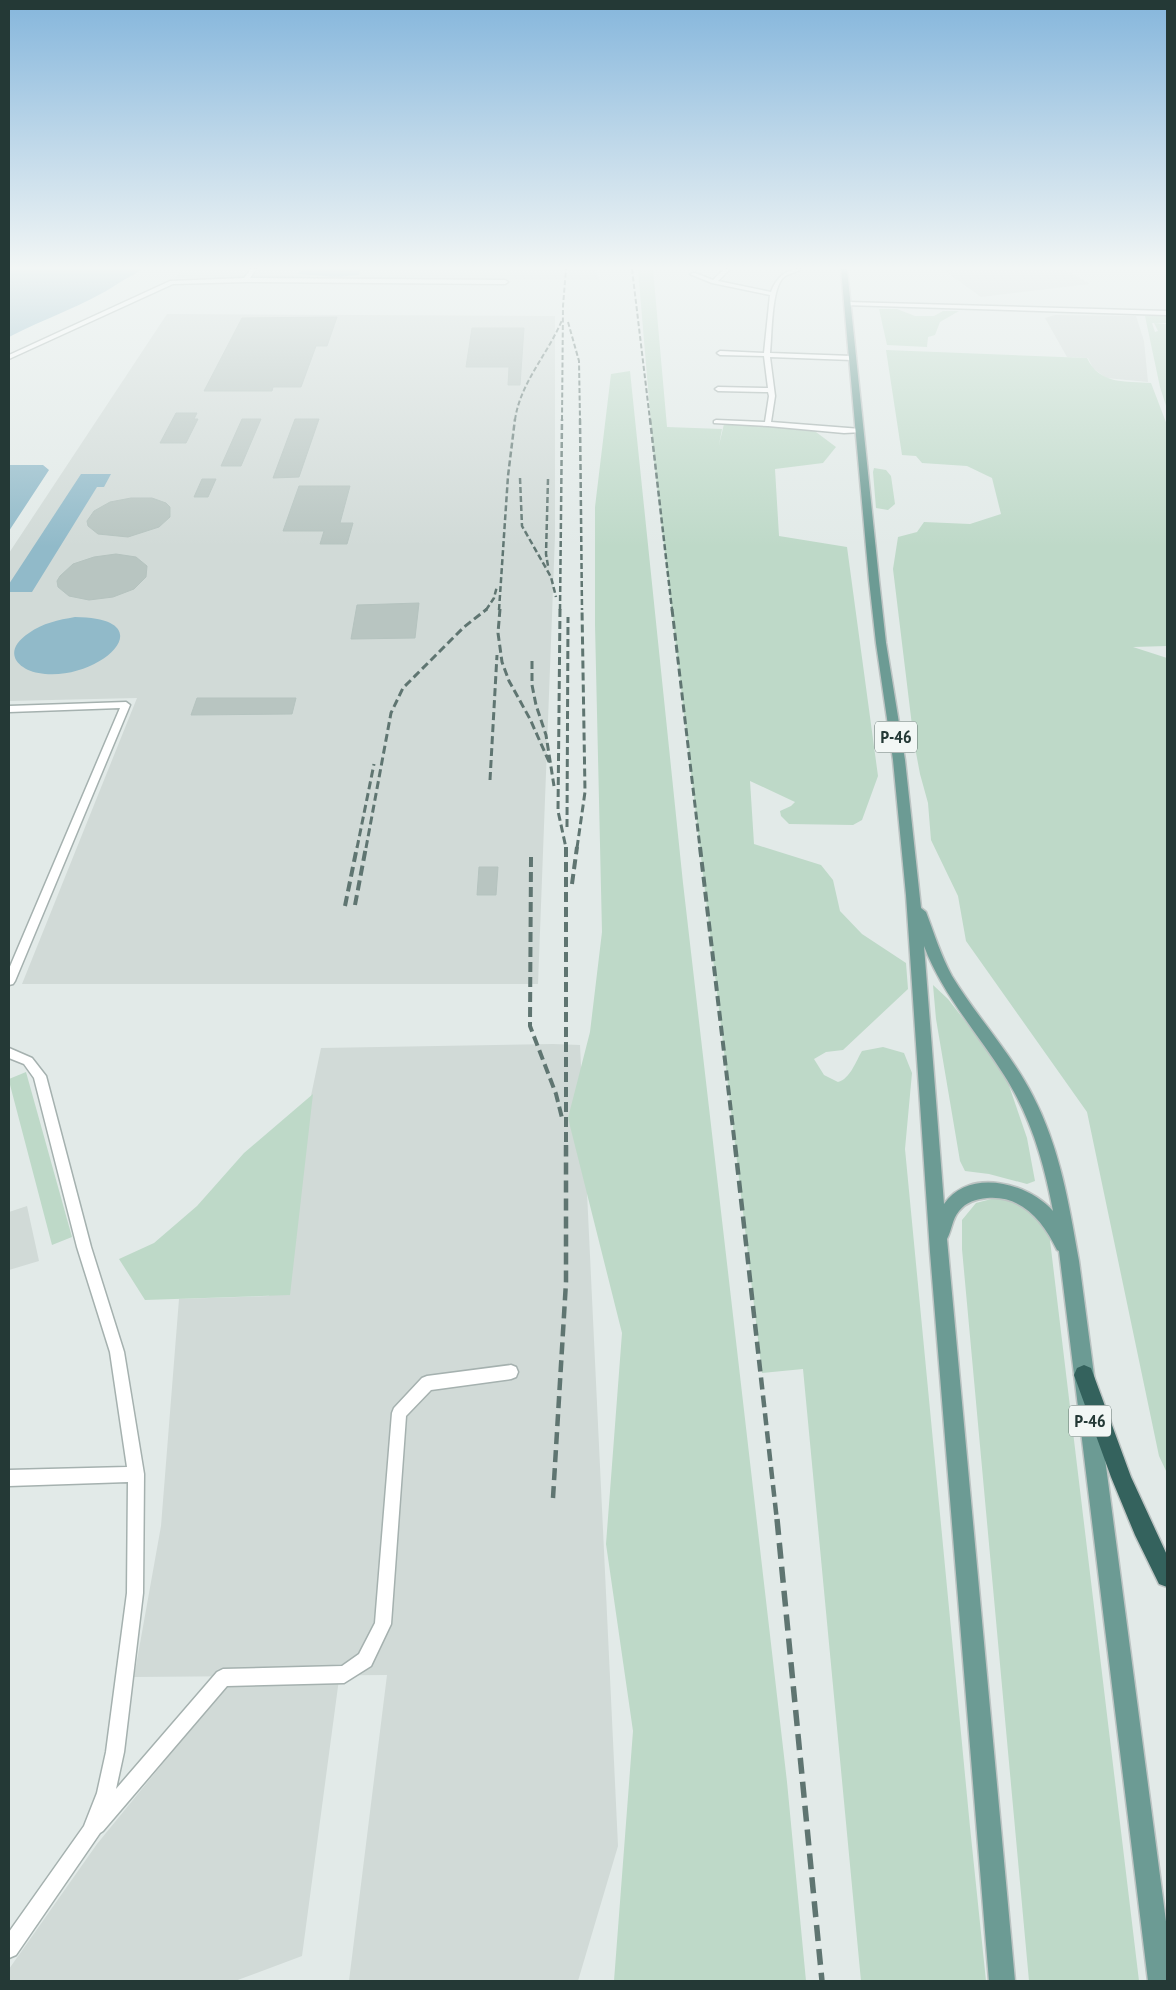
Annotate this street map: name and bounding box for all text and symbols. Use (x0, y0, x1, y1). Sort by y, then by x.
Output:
road number: Р-46 (875, 722, 917, 752)
road number: Р-46 (1069, 1405, 1111, 1436)

